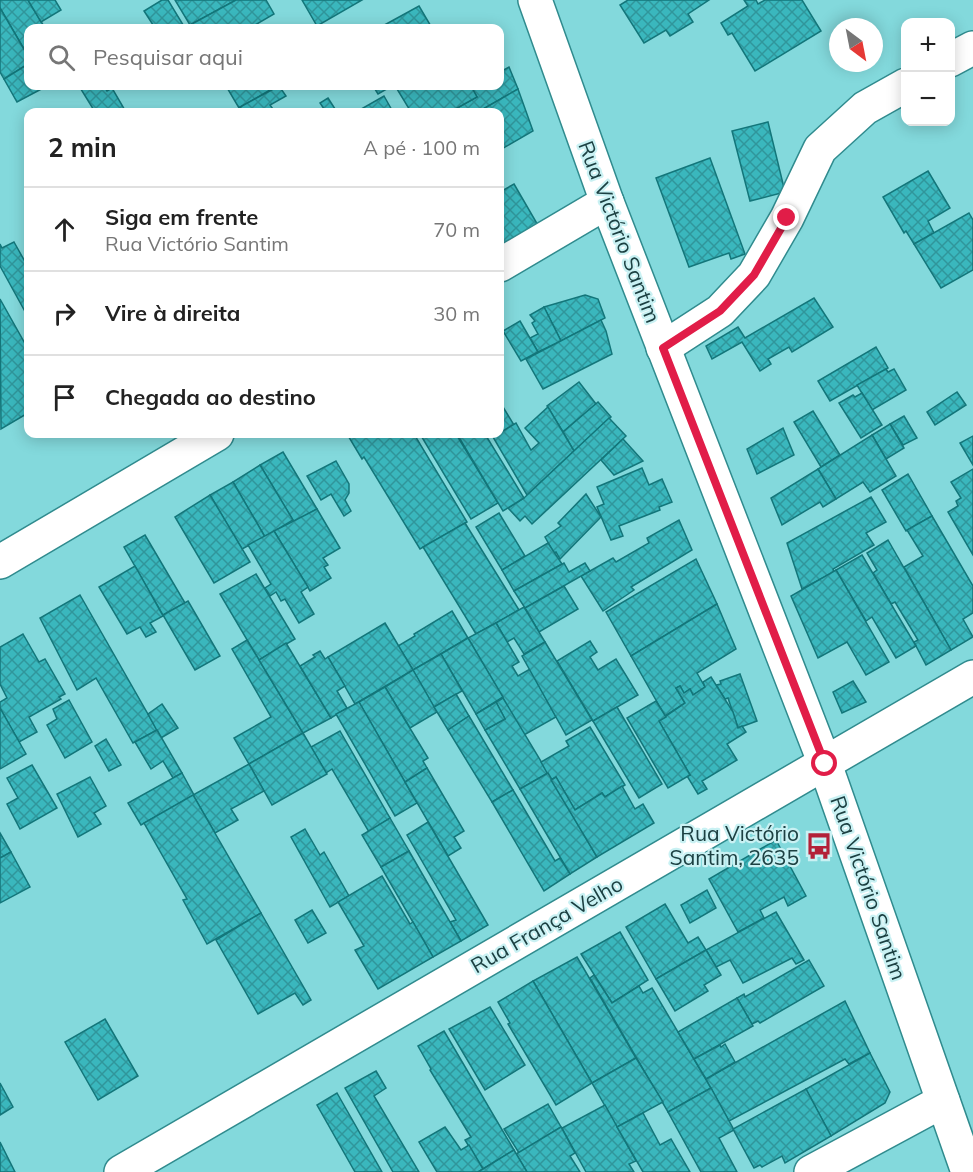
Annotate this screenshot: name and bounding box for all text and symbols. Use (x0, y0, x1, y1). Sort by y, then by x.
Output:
north arrow (829, 18, 883, 72)
map controls (901, 18, 955, 126)
button: + (901, 18, 955, 72)
search box (24, 24, 504, 90)
icon: search (45, 41, 78, 74)
text: Pesquisar aqui (93, 43, 243, 71)
button: − (901, 72, 955, 126)
text: 2 min (48, 131, 117, 164)
text: A pé · 100 m (363, 135, 480, 160)
street label: Rua Victório Santim (573, 137, 667, 326)
text: Siga em frente (105, 203, 258, 231)
route end (773, 204, 799, 230)
icon: ahead (48, 213, 81, 246)
text: 70 m (433, 217, 480, 242)
text: Rua Victório Santim (105, 231, 289, 256)
icon: right (48, 297, 81, 330)
text: Vire à direita (105, 299, 240, 327)
text: 30 m (433, 301, 480, 326)
icon: arrive (48, 381, 81, 414)
text: Chegada ao destino (105, 383, 316, 411)
route start (811, 750, 837, 776)
street label: Rua Victório Santim (825, 792, 913, 983)
place label: Rua Victório Santim, 2635 (670, 820, 799, 870)
bus stop icon: Rua Victório Santim, 2635 (804, 831, 834, 861)
street label: Rua França Velho (466, 870, 627, 978)

